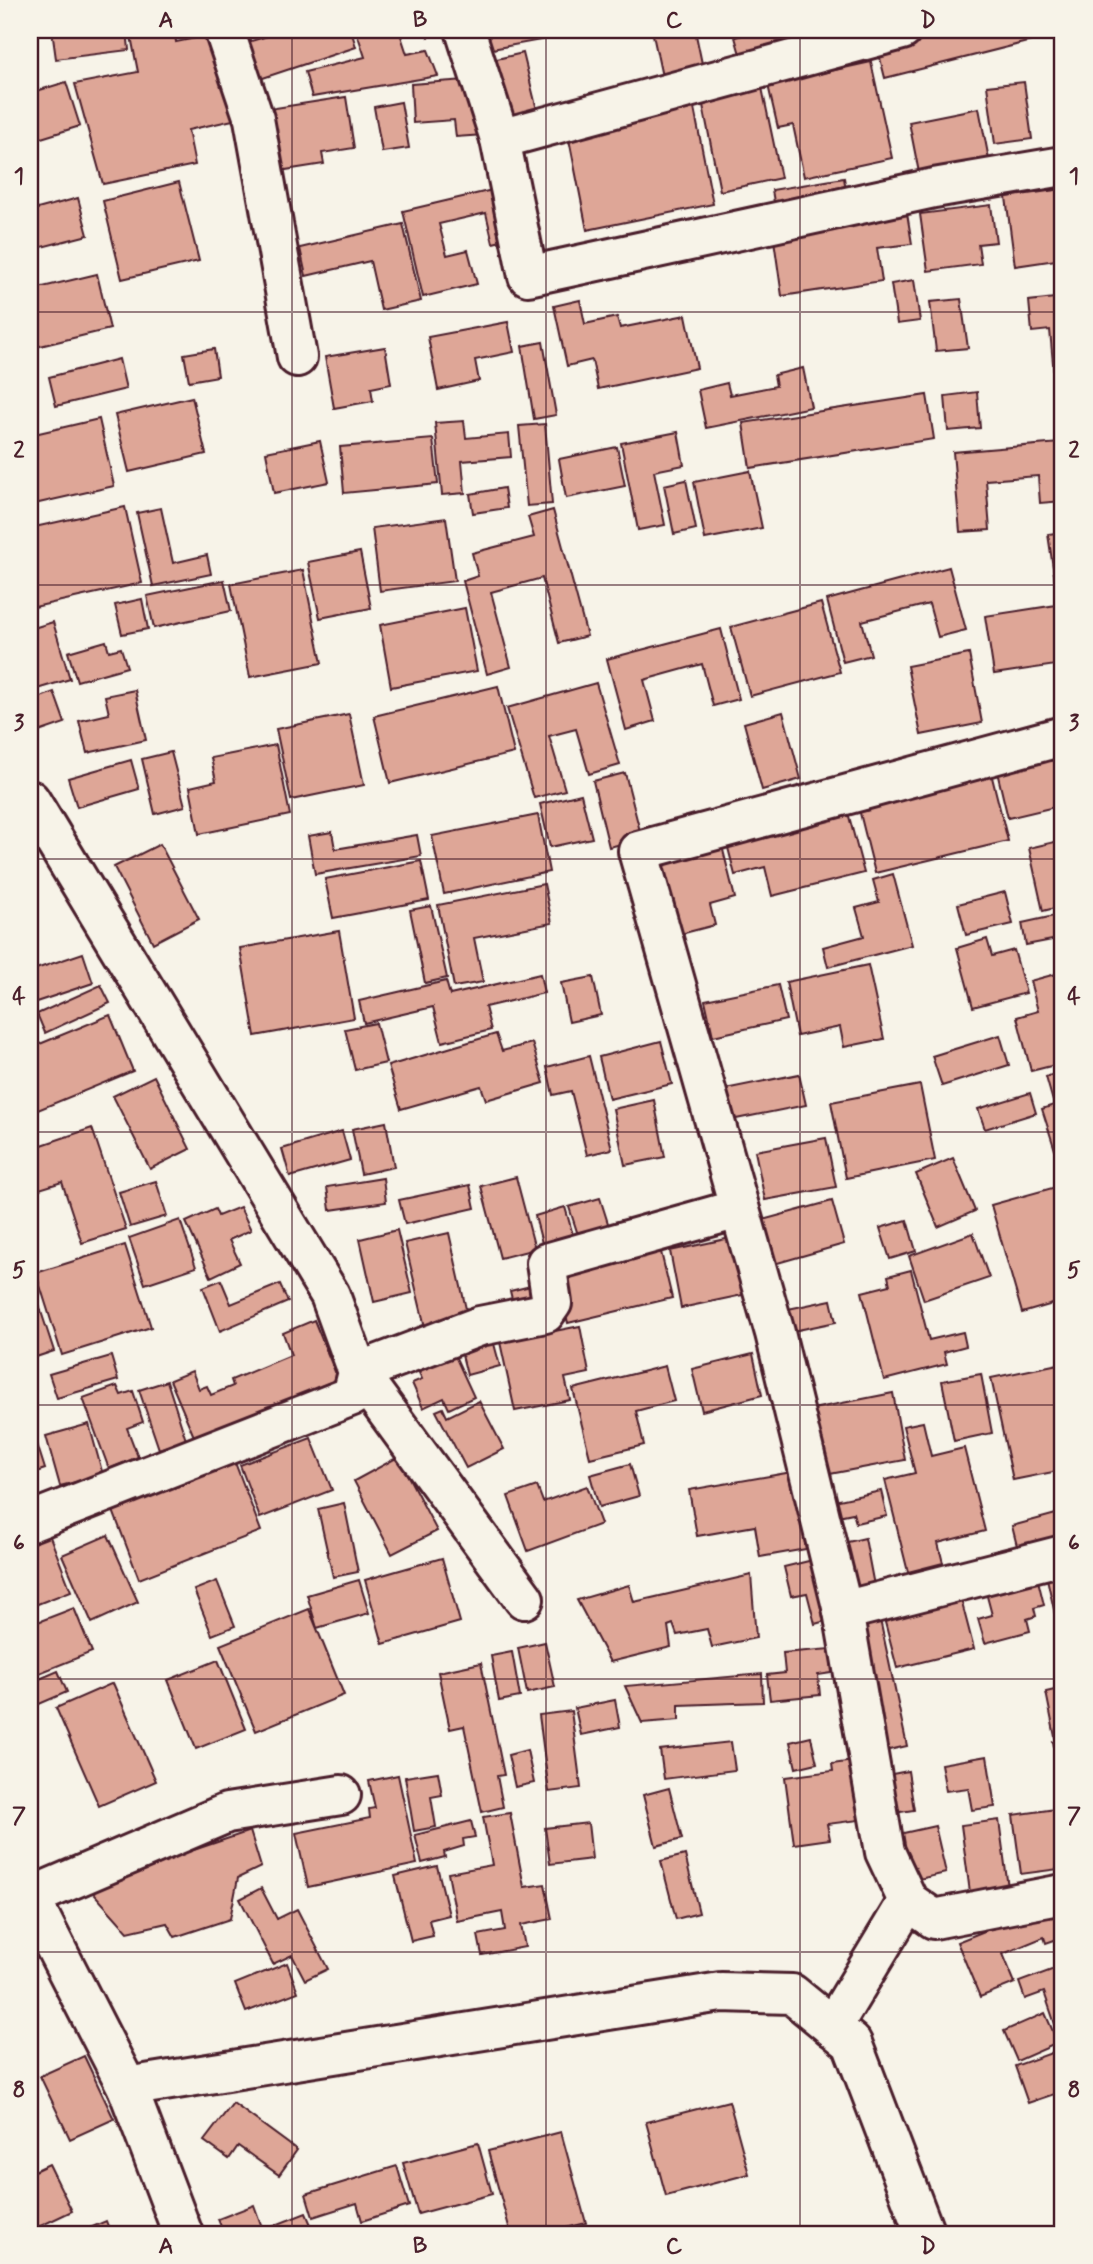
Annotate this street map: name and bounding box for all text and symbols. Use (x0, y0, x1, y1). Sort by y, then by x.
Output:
text: A (158, 6, 174, 36)
text: B (413, 6, 428, 36)
text: C (666, 6, 683, 36)
text: D (920, 6, 936, 36)
text: 1 (14, 162, 24, 192)
text: 1 (1069, 162, 1079, 192)
text: 2 (13, 436, 25, 466)
text: 2 (1068, 436, 1080, 466)
text: 3 (14, 709, 25, 739)
text: 3 (1069, 709, 1080, 739)
text: 4 (12, 982, 26, 1012)
text: 4 (1067, 982, 1081, 1012)
text: 5 (12, 1256, 26, 1286)
text: 5 (1067, 1256, 1081, 1286)
text: 6 (13, 1529, 25, 1559)
text: 6 (1068, 1529, 1080, 1559)
text: 7 (12, 1802, 26, 1832)
text: 7 (1067, 1802, 1081, 1832)
text: 8 (13, 2076, 25, 2106)
text: 8 (1068, 2076, 1080, 2106)
text: A (158, 2232, 174, 2262)
text: B (413, 2232, 428, 2262)
text: C (666, 2232, 683, 2262)
text: D (920, 2232, 936, 2262)

